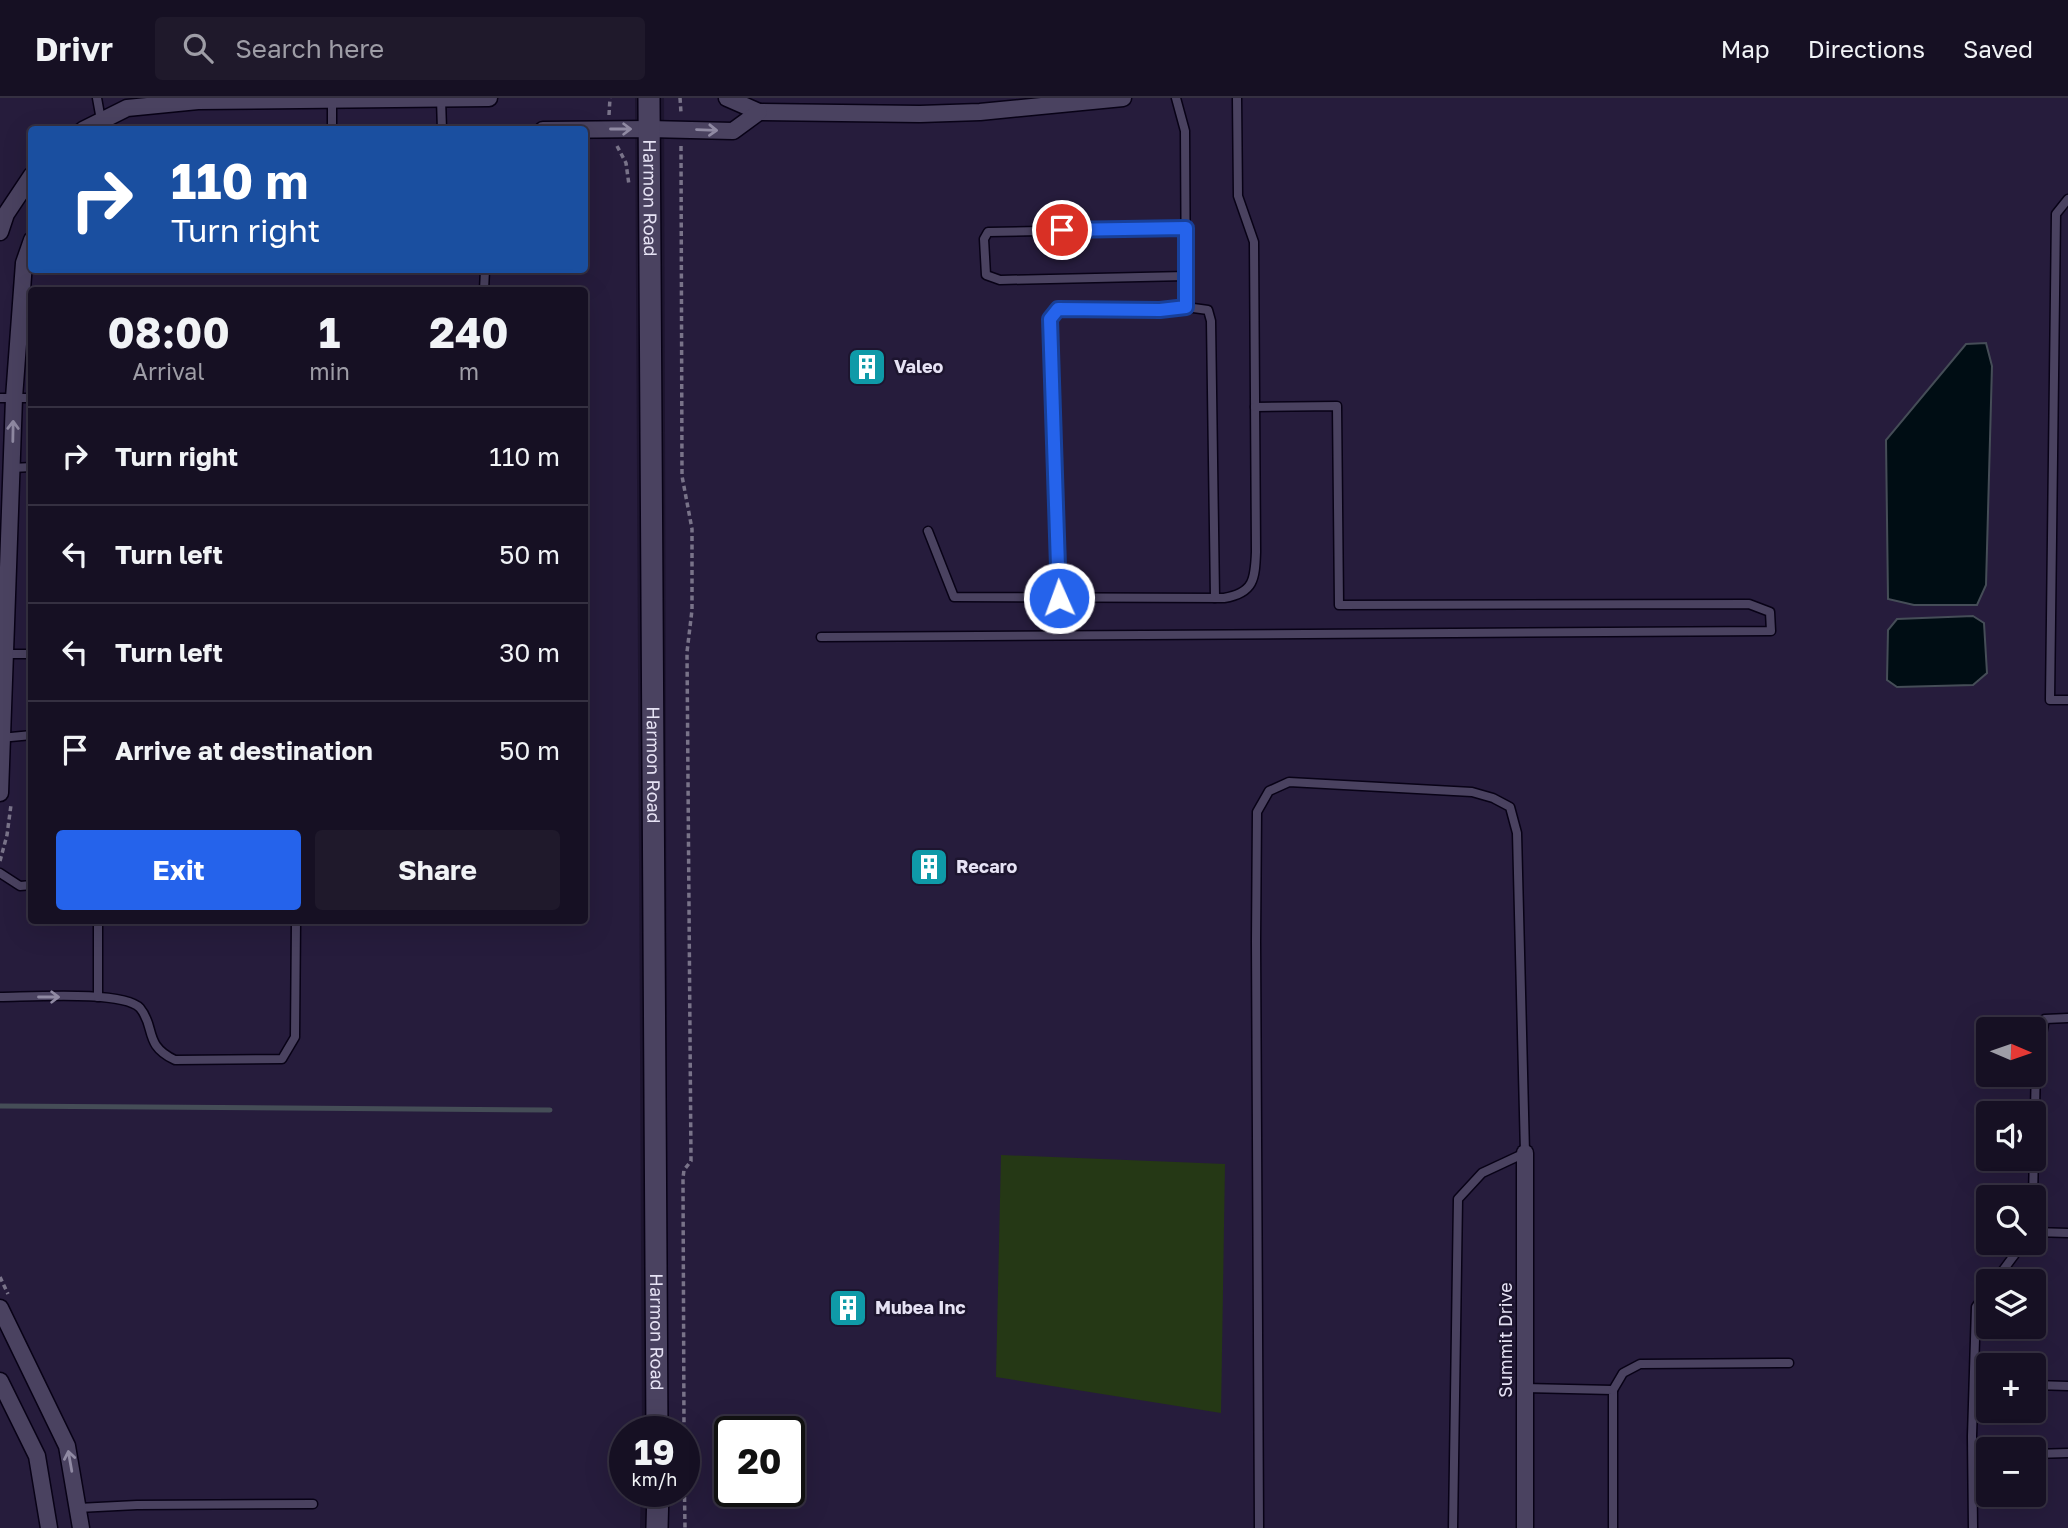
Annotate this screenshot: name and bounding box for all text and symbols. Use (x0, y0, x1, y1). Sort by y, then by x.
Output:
search box (155, 17, 645, 80)
text: Drivr (35, 29, 113, 68)
icon: search (179, 29, 217, 67)
text: Search here (235, 33, 384, 64)
text: Map (1721, 34, 1770, 63)
text: Directions (1808, 34, 1925, 63)
text: Saved (1963, 34, 2033, 63)
one-way arrow (609, 122, 632, 136)
one-way arrow (696, 124, 719, 137)
street label: Harmon Road (639, 139, 662, 257)
text: 110 m (171, 151, 308, 210)
icon: right (56, 154, 147, 245)
pin (1032, 200, 1092, 260)
text: Turn right (171, 211, 320, 249)
icon: arrive (1043, 211, 1081, 249)
text: 08:00 (107, 307, 230, 357)
text: 1 (319, 307, 340, 357)
text: 240 (429, 307, 508, 357)
building icon: Valeo (846, 346, 888, 388)
place label: Valeo (894, 355, 944, 377)
text: Arrival (133, 357, 205, 385)
text: min (309, 357, 350, 385)
text: m (459, 357, 479, 385)
one-way arrow (7, 420, 20, 443)
icon: right (56, 437, 94, 475)
text: Turn right (115, 441, 238, 472)
text: 110 m (489, 441, 560, 472)
icon: left (56, 535, 94, 573)
text: Turn left (115, 539, 223, 570)
text: 50 m (499, 539, 560, 570)
position arrow (1022, 561, 1096, 635)
icon: left (56, 633, 94, 671)
text: Turn left (115, 637, 223, 668)
text: 30 m (499, 637, 560, 668)
street label: Harmon Road (643, 706, 665, 824)
icon: arrive (56, 731, 94, 769)
text: Arrive at destination (115, 735, 373, 766)
text: 50 m (499, 735, 560, 766)
button: Exit (56, 830, 301, 910)
button: Share (315, 830, 560, 910)
building icon: Recaro (908, 846, 950, 888)
place label: Recaro (956, 855, 1017, 877)
one-way arrow (37, 990, 60, 1004)
north arrow (1976, 1017, 2046, 1087)
map controls (1976, 1017, 2046, 1507)
button: sound (1976, 1101, 2046, 1171)
button: search (1976, 1185, 2046, 1255)
button: layers (1976, 1269, 2046, 1339)
street label: Harmon Road (646, 1273, 669, 1391)
street label: Summit Drive (1494, 1282, 1516, 1398)
building icon: Mubea Inc (827, 1287, 869, 1329)
place label: Mubea Inc (875, 1296, 966, 1318)
button: + (1976, 1353, 2046, 1423)
speed limit sign: 20 (714, 1416, 805, 1507)
text: 19 (634, 1431, 675, 1473)
button: − (1976, 1437, 2046, 1507)
one-way arrow (63, 1450, 76, 1473)
text: km/h (632, 1468, 677, 1490)

